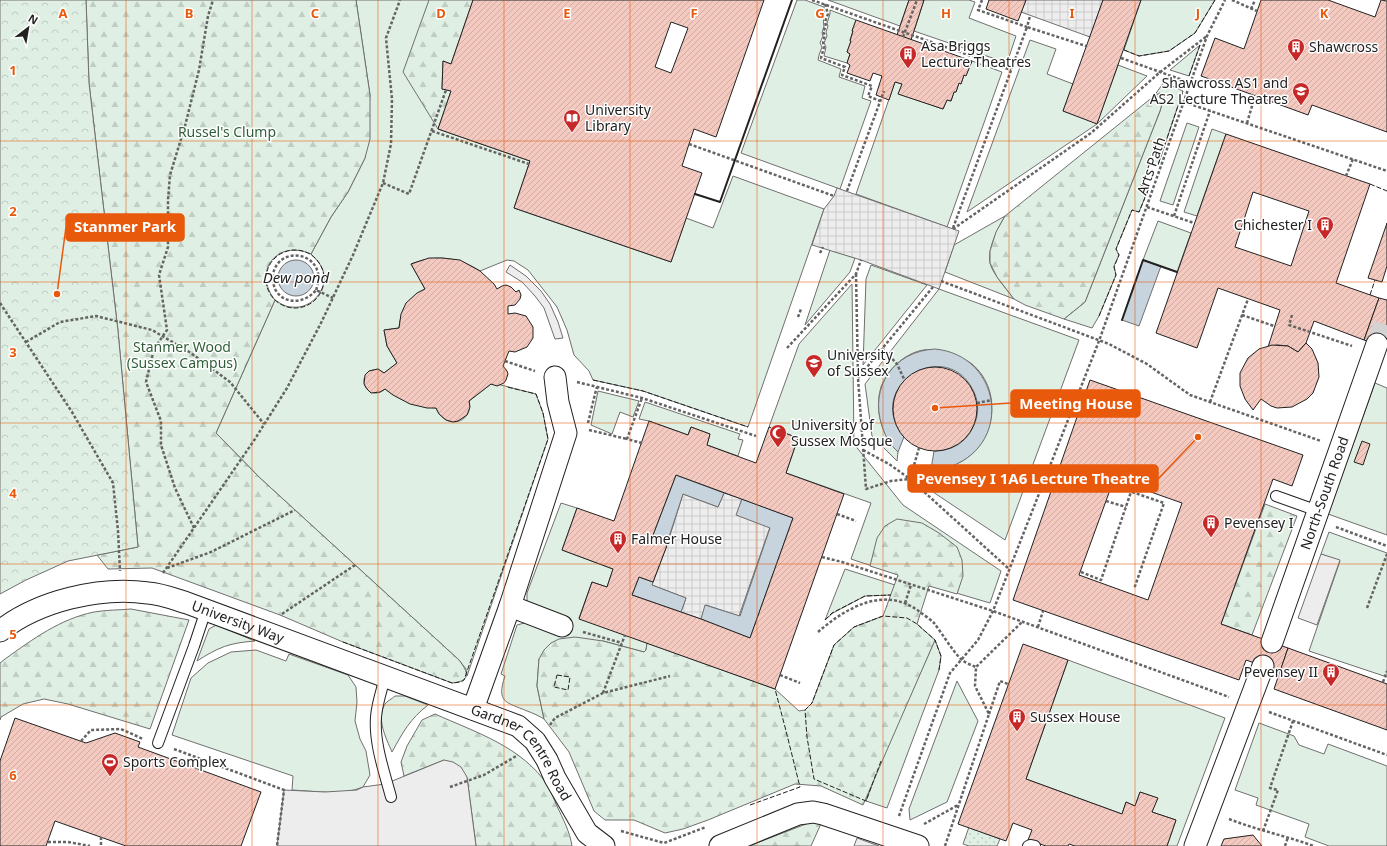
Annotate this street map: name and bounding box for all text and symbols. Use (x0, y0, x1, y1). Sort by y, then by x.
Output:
text: A (59, 4, 68, 22)
text: B (185, 4, 193, 22)
text: C (311, 4, 319, 22)
text: D (436, 4, 446, 22)
text: E (563, 4, 571, 22)
text: F (690, 4, 698, 22)
text: G (815, 4, 825, 22)
text: H (941, 4, 951, 22)
text: I (1069, 4, 1075, 22)
text: J (1195, 4, 1200, 22)
text: K (1320, 4, 1329, 22)
north arrow (8, 8, 48, 48)
text: N (26, 10, 41, 28)
place label: Asa Briggs Lecture Theatres (921, 36, 1031, 71)
building icon: Shawcross (1286, 37, 1306, 62)
place label: Shawcross (1309, 37, 1379, 56)
building icon: Asa Briggs Lecture Theatres (898, 44, 918, 69)
text: 1 (9, 61, 17, 79)
place label: Shawcross AS1 and AS2 Lecture Theatres (1150, 73, 1288, 108)
school or university icon: Shawcross AS1 and AS2 Lecture Theatres (1291, 81, 1311, 106)
place label: University Library (585, 100, 652, 135)
library icon: University Library (562, 108, 582, 133)
park label: Russel's Clump (178, 122, 276, 141)
street label: Arts Path (1132, 134, 1169, 197)
text: 2 (9, 202, 17, 220)
callout: Stanmer Park (66, 214, 184, 241)
place label: Chichester I (1234, 215, 1312, 234)
building icon: Chichester I (1315, 215, 1335, 240)
text: Stanmer Park (74, 216, 177, 236)
water label: Dew pond (263, 267, 330, 287)
park label: Stanmer Wood (Sussex Campus) (127, 337, 237, 372)
text: 3 (9, 343, 17, 361)
place label: University of Sussex (827, 345, 894, 380)
school or university icon: University of Sussex (804, 353, 824, 378)
callout: Meeting House (1011, 390, 1140, 417)
text: Meeting House (1019, 393, 1133, 413)
place label: University of Sussex Mosque (791, 415, 893, 450)
mosque icon: University of Sussex Mosque (768, 423, 788, 448)
street label: North-South Road (1295, 434, 1353, 552)
callout: Pevensey I 1A6 Lecture Theatre (908, 465, 1158, 492)
text: Pevensey I 1A6 Lecture Theatre (916, 468, 1150, 488)
text: 4 (9, 484, 17, 502)
building icon: Pevensey I (1201, 513, 1221, 538)
place label: Pevensey I (1224, 513, 1294, 532)
building icon: Falmer House (608, 529, 628, 554)
place label: Falmer House (631, 529, 722, 548)
street label: University Way (189, 596, 288, 648)
text: 5 (9, 625, 17, 643)
place label: Pevensey II (1244, 662, 1318, 681)
building icon: Pevensey II (1321, 662, 1341, 687)
street label: Gardner Centre Road (468, 699, 576, 804)
building icon: Sussex House (1007, 707, 1027, 732)
place label: Sussex House (1030, 707, 1121, 726)
sports icon: Sports Complex (100, 752, 120, 777)
place label: Sports Complex (123, 752, 227, 771)
text: 6 (9, 766, 17, 784)

